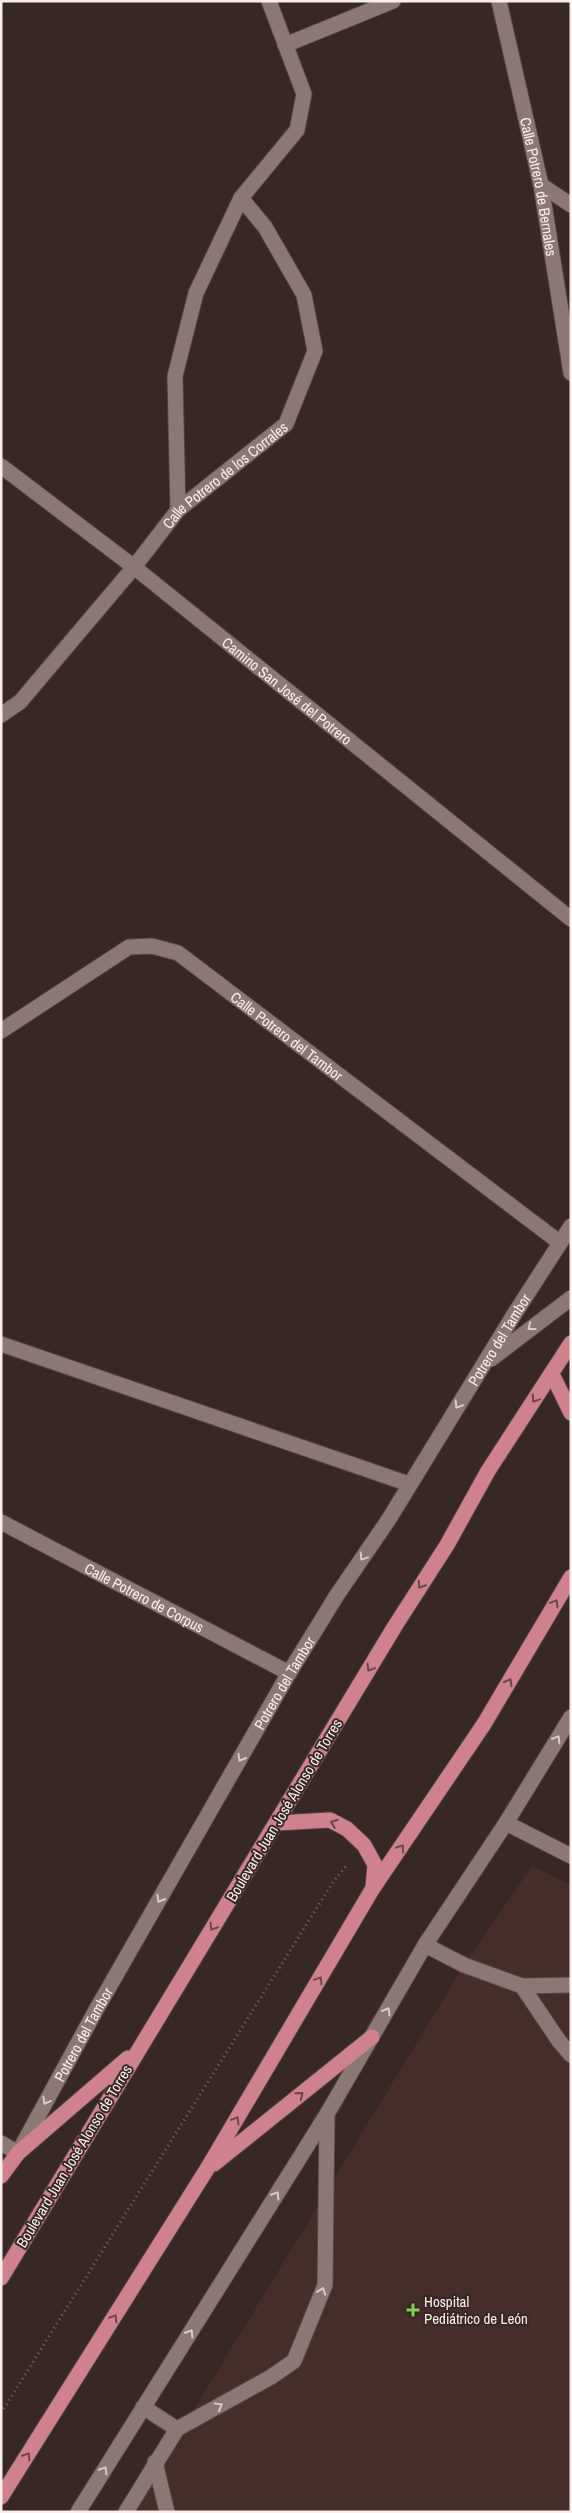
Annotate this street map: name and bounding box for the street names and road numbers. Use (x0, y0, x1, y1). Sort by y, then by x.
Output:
street label: Calle Potrero de Bernales (515, 115, 563, 258)
street label: Calle Potrero de los Corrales (157, 416, 292, 533)
street label: Camino San José del Potrero (218, 632, 357, 750)
street label: Calle Potrero del Tambor (227, 986, 348, 1085)
street label: Potrero del Tambor (462, 1289, 535, 1390)
street label: Calle Potrero de Corpus (81, 1557, 208, 1637)
street label: Potrero del Tambor (248, 1632, 320, 1733)
street label: Boulevard Juan José Alonso de Torres (221, 1715, 347, 1905)
street label: Potrero del Tambor (48, 1983, 117, 2085)
street label: Boulevard Juan José Alonso de Torres (11, 2061, 137, 2251)

